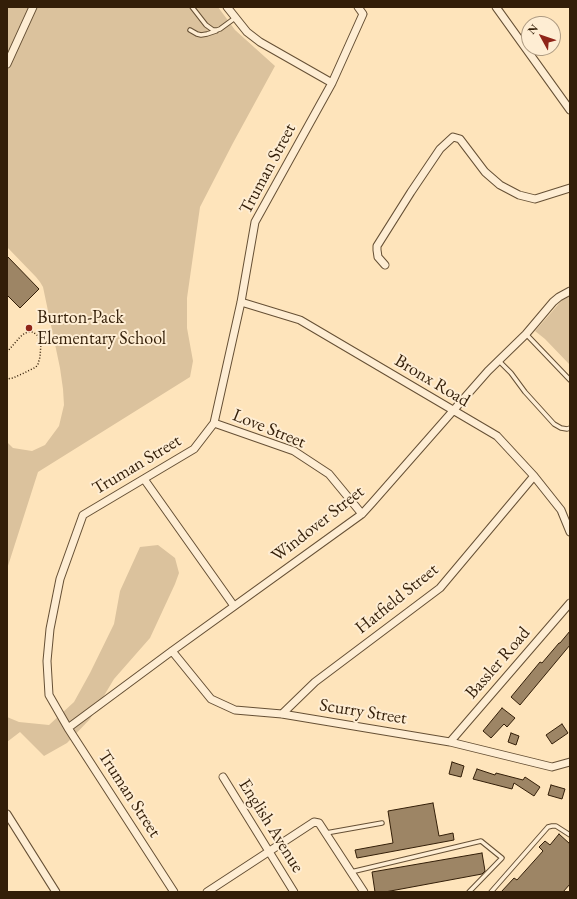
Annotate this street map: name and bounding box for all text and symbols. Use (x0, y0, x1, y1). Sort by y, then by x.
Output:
north arrow (521, 16, 561, 56)
text: N (524, 21, 541, 37)
street label: Truman Street (235, 120, 301, 218)
place label: Burton-Pack Elementary School (37, 307, 166, 350)
marker: Burton-Pack Elementary School (24, 323, 34, 333)
street label: Bronx Road (390, 350, 474, 412)
street label: Love Street (229, 405, 309, 453)
street label: Truman Street (89, 430, 185, 500)
street label: Windover Street (267, 481, 369, 567)
street label: Hatfield Street (351, 559, 443, 639)
street label: Bassler Road (461, 623, 535, 703)
street label: Scurry Street (318, 694, 408, 730)
street label: Truman Street (93, 746, 165, 842)
street label: English Avenue (234, 775, 308, 877)

